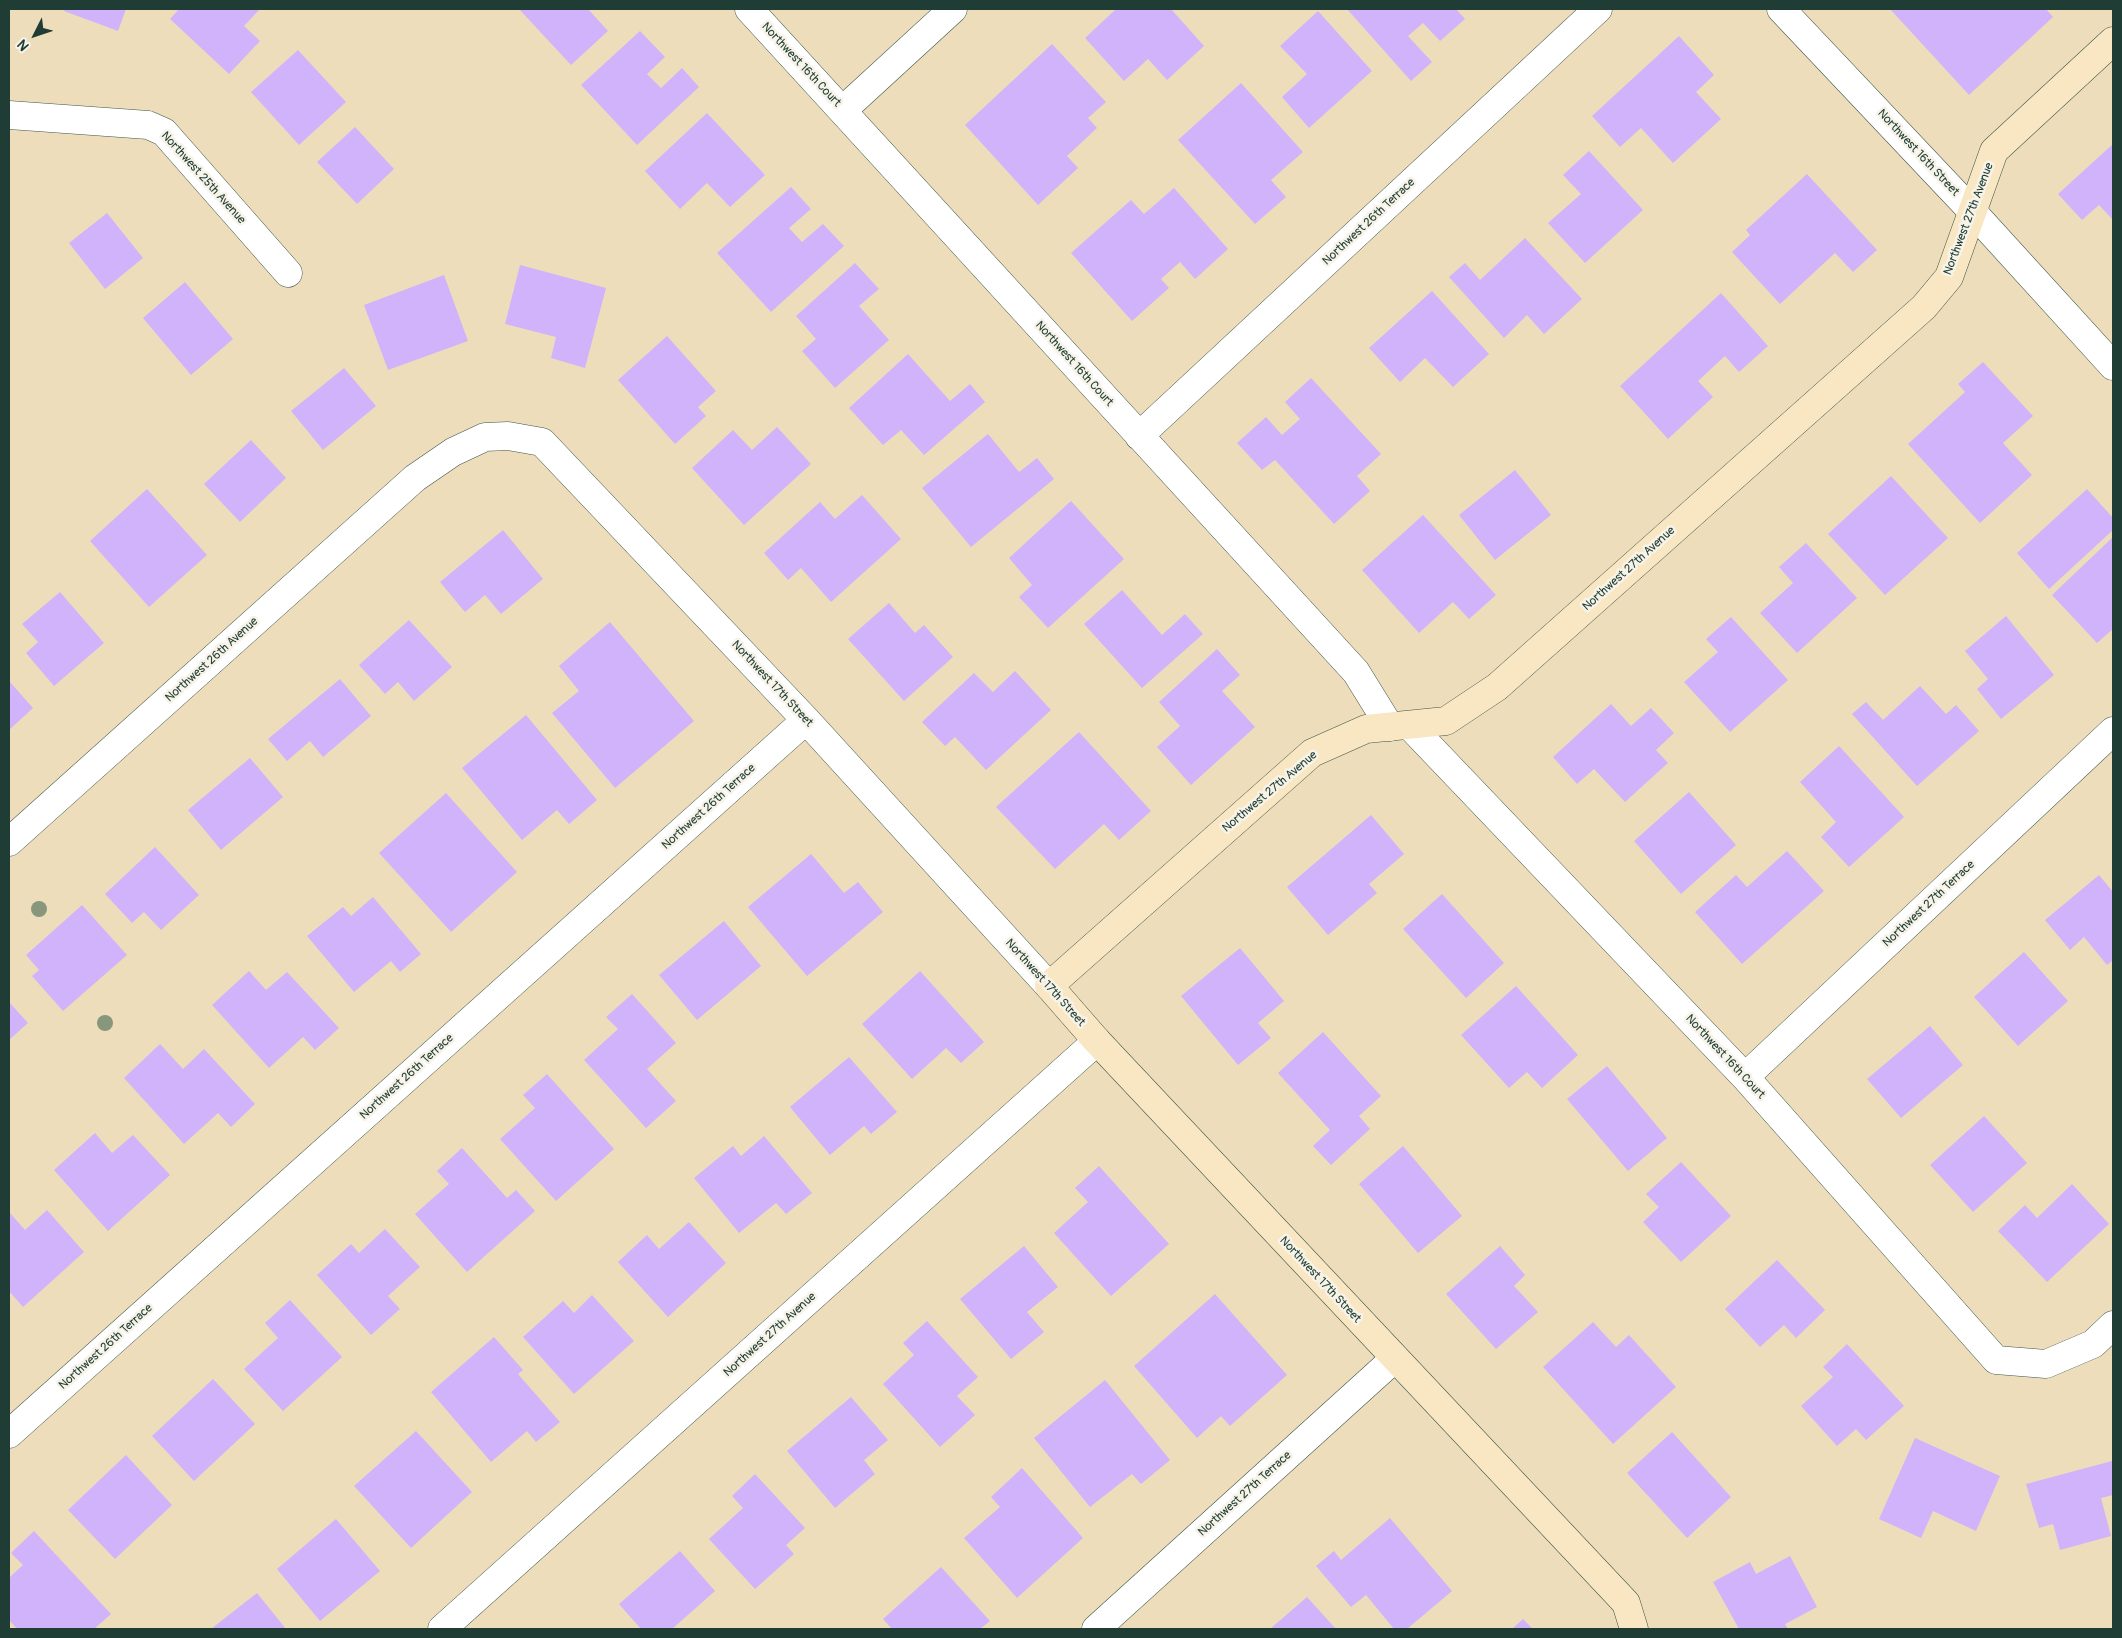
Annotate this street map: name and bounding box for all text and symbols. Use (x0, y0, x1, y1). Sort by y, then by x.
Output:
north arrow (10, 10, 60, 60)
street label: Northwest 16th Court (758, 20, 844, 110)
text: N (14, 36, 33, 54)
street label: Northwest 16th Street (1874, 107, 1962, 199)
street label: Northwest 25th Avenue (158, 129, 248, 227)
street label: Northwest 27th Avenue (1941, 161, 1997, 277)
street label: Northwest 26th Terrace (1320, 176, 1418, 268)
street label: Northwest 16th Court (1032, 318, 1116, 410)
street label: Northwest 27th Avenue (1580, 524, 1678, 614)
street label: Northwest 26th Avenue (163, 615, 261, 705)
street label: Northwest 17th Street (728, 638, 816, 730)
street label: Northwest 27th Avenue (1220, 748, 1320, 836)
street label: Northwest 26th Terrace (659, 761, 759, 853)
street label: Northwest 27th Terrace (1880, 858, 1978, 950)
street label: Northwest 17th Street (1002, 936, 1088, 1030)
street label: Northwest 16th Court (1682, 1012, 1768, 1102)
street label: Northwest 26th Terrace (357, 1031, 457, 1123)
street label: Northwest 17th Street (1276, 1234, 1364, 1326)
street label: Northwest 27th Avenue (721, 1290, 819, 1380)
street label: Northwest 26th Terrace (56, 1301, 156, 1393)
street label: Northwest 27th Terrace (1195, 1448, 1295, 1540)

